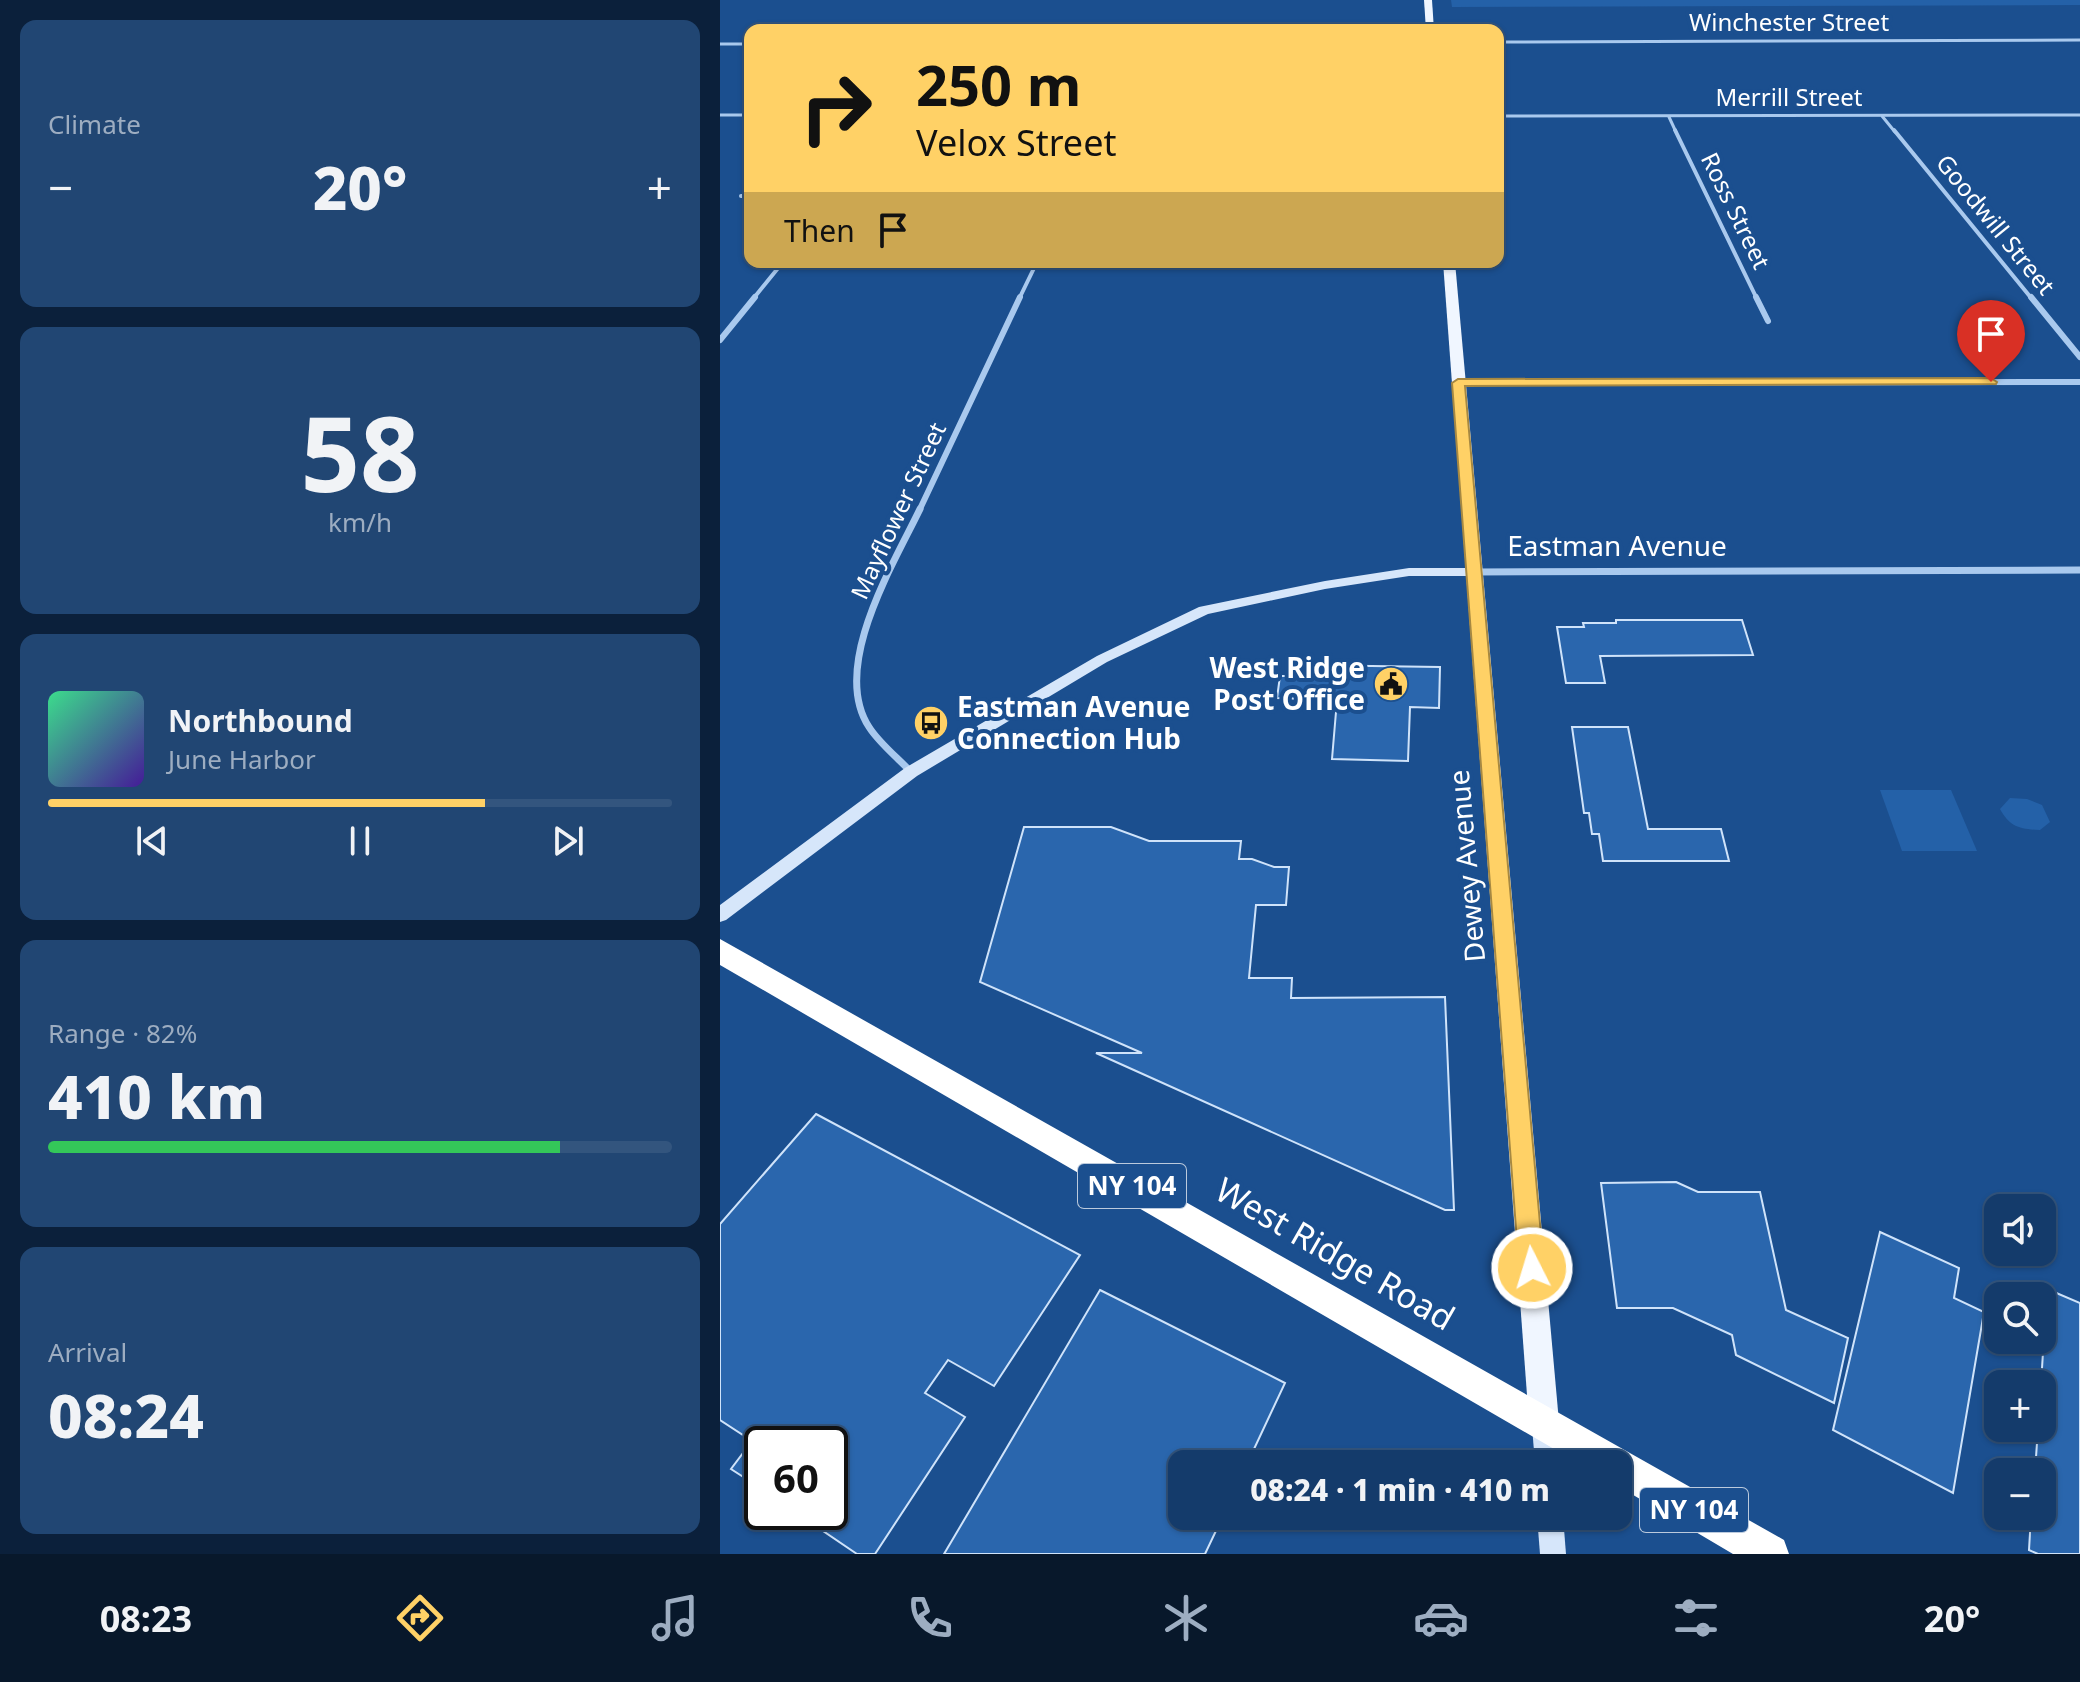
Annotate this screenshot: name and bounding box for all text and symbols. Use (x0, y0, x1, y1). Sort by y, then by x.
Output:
street label: Winchester Street (1689, 5, 1889, 38)
text: 250 m (916, 46, 1081, 122)
icon: right (784, 56, 888, 160)
street label: Merrill Street (1716, 80, 1863, 113)
text: Climate (48, 106, 141, 142)
text: Velox Street (916, 118, 1116, 167)
text: 20° (313, 146, 407, 228)
street label: Ross Street (1694, 147, 1779, 274)
street label: Goodwill Street (1929, 147, 2063, 302)
text: − (48, 157, 73, 217)
text: + (647, 157, 672, 217)
icon: arrive (871, 208, 915, 252)
text: Then (784, 210, 855, 251)
pin (1957, 300, 2025, 382)
icon: arrive (1969, 312, 2013, 356)
text: 58 (301, 381, 419, 522)
street label: Mayflower Street (842, 416, 953, 604)
text: km/h (328, 504, 392, 540)
street label: Eastman Avenue (1507, 526, 1727, 564)
place label: West Ridge Post Office (1209, 648, 1365, 718)
public building icon: West Ridge Post Office (1372, 665, 1410, 703)
place label: Eastman Avenue Connection Hub (957, 687, 1190, 757)
text: Northbound (168, 700, 353, 741)
bus stop icon: Eastman Avenue Connection Hub (912, 704, 950, 742)
text: June Harbor (168, 741, 316, 777)
street label: Dewey Avenue (1439, 768, 1493, 964)
icon: previous (130, 819, 174, 863)
icon: pause (338, 819, 382, 863)
icon: next (546, 819, 590, 863)
text: Range · 82% (48, 1015, 197, 1051)
text: 410 km (48, 1055, 265, 1137)
road number: NY 104 (1078, 1164, 1186, 1208)
street label: West Ridge Road (1208, 1166, 1463, 1340)
map controls (1984, 1194, 2056, 1530)
button: sound (1984, 1194, 2056, 1266)
position arrow (1490, 1226, 1574, 1310)
button: search (1984, 1282, 2056, 1354)
text: Arrival (48, 1334, 127, 1370)
button: + (1984, 1370, 2056, 1442)
text: 08:24 (48, 1374, 204, 1456)
speed limit sign: 60 (744, 1426, 848, 1530)
button: − (1984, 1458, 2056, 1530)
text: 08:24 · 1 min · 410 m (1250, 1469, 1550, 1510)
road number: NY 104 (1640, 1488, 1748, 1532)
icon: directions (392, 1590, 448, 1646)
icon: music (647, 1590, 703, 1646)
icon: phone (902, 1590, 958, 1646)
icon: climate (1158, 1590, 1214, 1646)
icon: car (1413, 1590, 1469, 1646)
icon: filters (1668, 1590, 1724, 1646)
text: 08:23 (100, 1594, 192, 1643)
text: 20° (1924, 1594, 1980, 1643)

